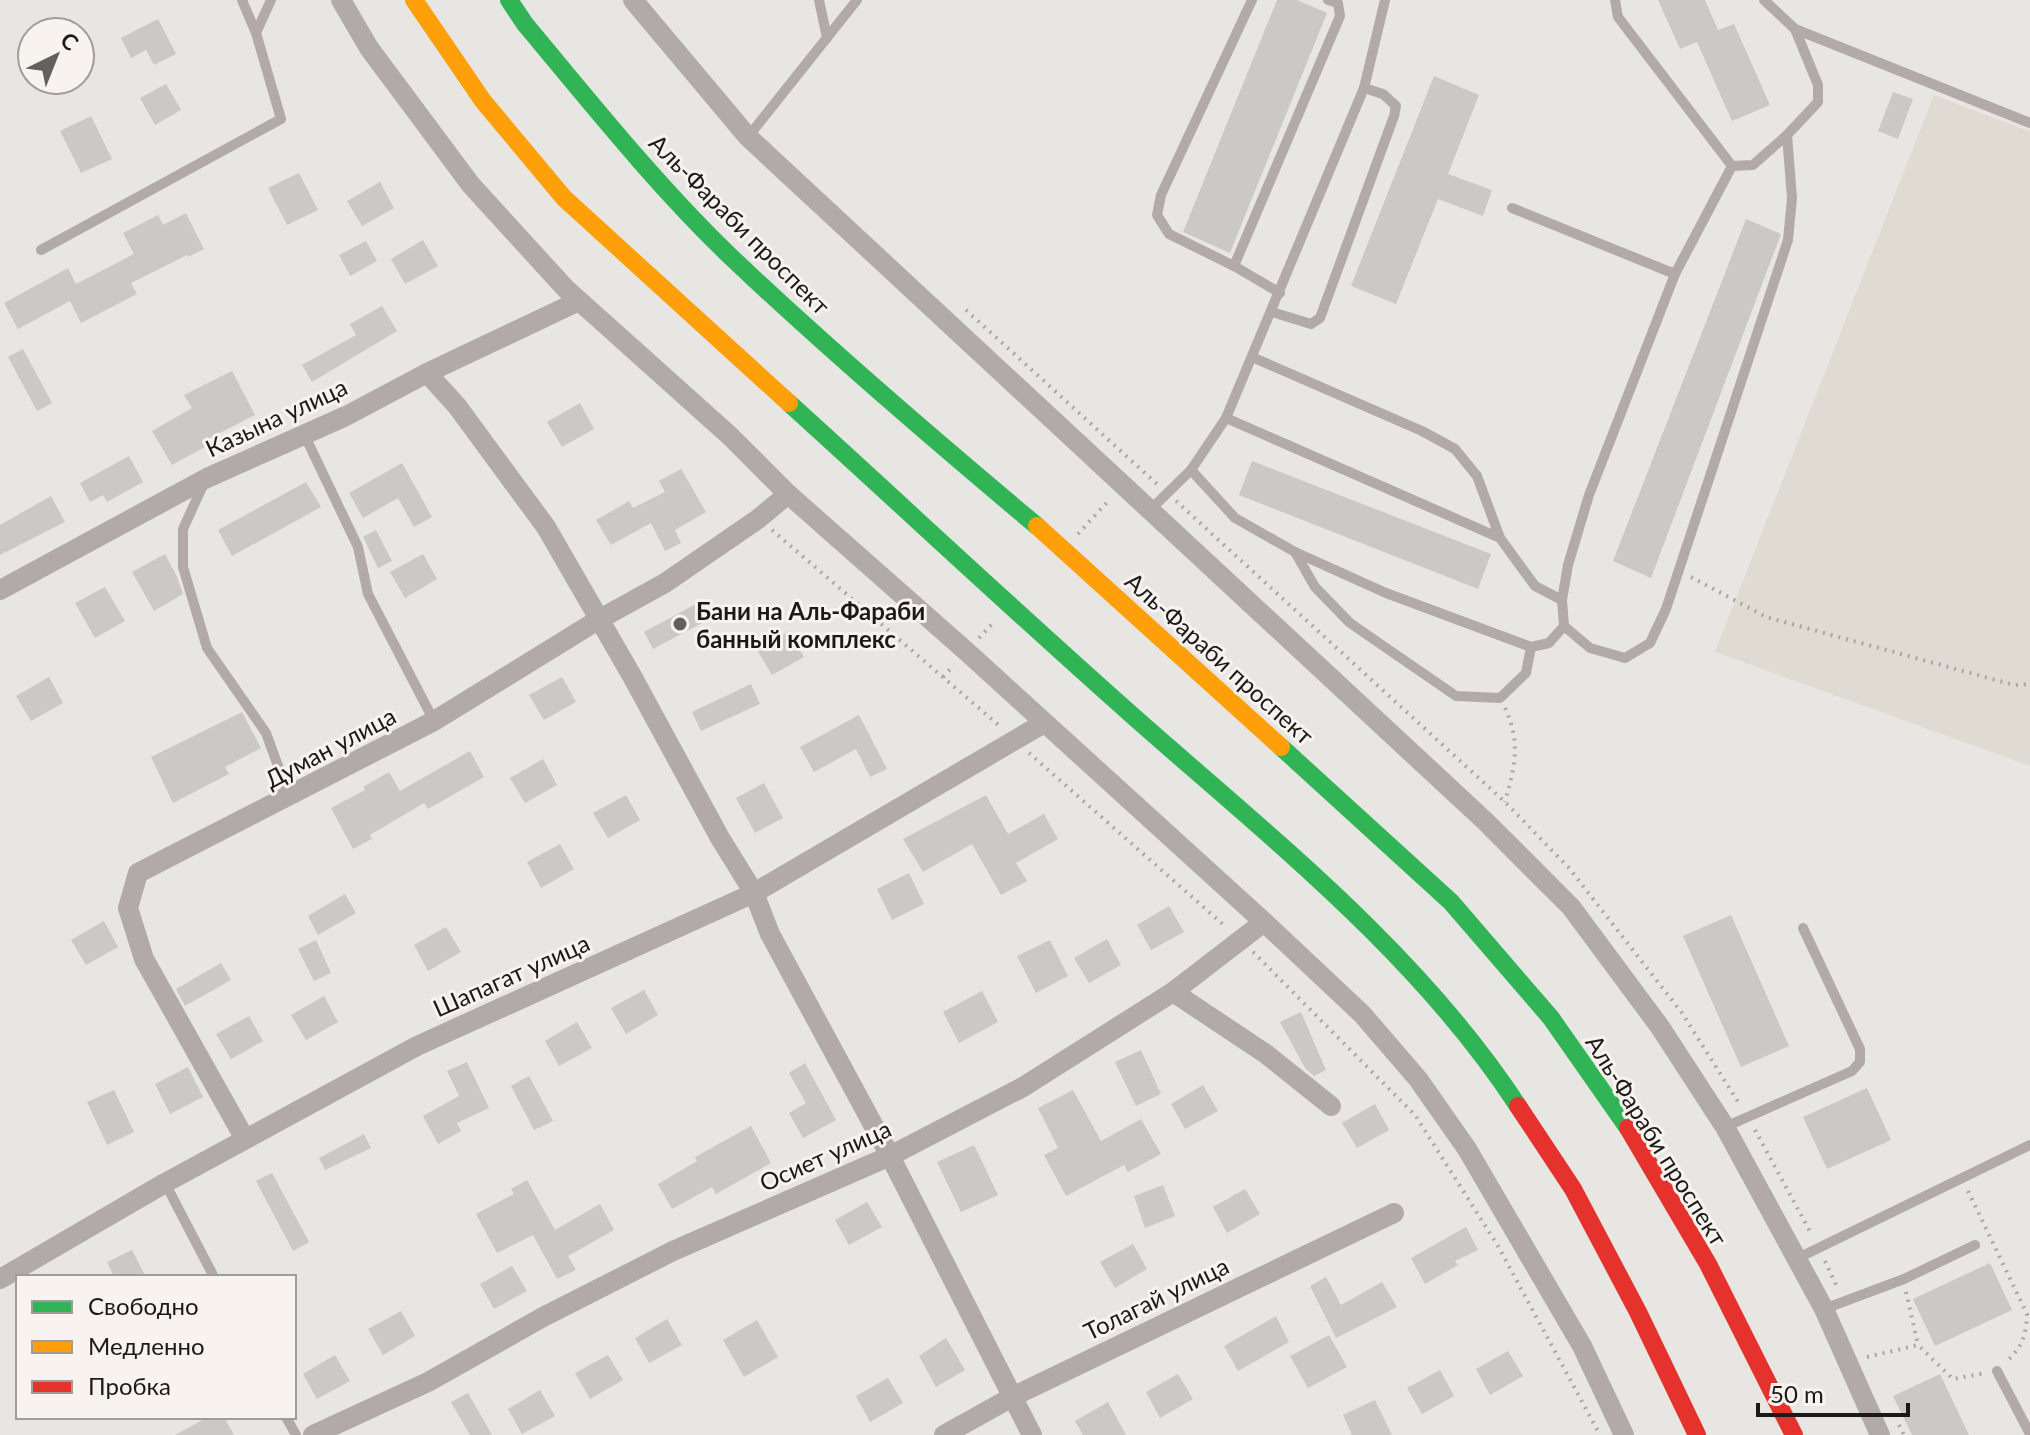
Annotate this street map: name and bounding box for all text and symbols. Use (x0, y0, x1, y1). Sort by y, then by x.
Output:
north arrow (16, 16, 96, 96)
text: С (55, 26, 85, 56)
street label: Аль-Фараби проспект (644, 128, 836, 320)
street label: Казына улица (201, 372, 351, 462)
street label: Аль-Фараби проспект (1120, 566, 1320, 750)
place label: Бани на Аль-Фараби банный комплекс (696, 596, 925, 653)
marker: Бани на Аль-Фараби банный комплекс (671, 615, 689, 633)
street label: Думан улица (260, 700, 400, 794)
street label: Шапагат улица (428, 928, 594, 1022)
street label: Аль-Фараби проспект (1580, 1029, 1734, 1251)
street label: Осиет улица (755, 1113, 895, 1197)
street label: Толагай улица (1079, 1250, 1233, 1346)
legend (16, 1275, 296, 1419)
text: Свободно (88, 1291, 199, 1320)
text: Медленно (88, 1331, 205, 1360)
scale bar (1758, 1367, 1908, 1417)
text: Пробка (88, 1371, 171, 1400)
text: 50 m (1770, 1379, 1824, 1408)

